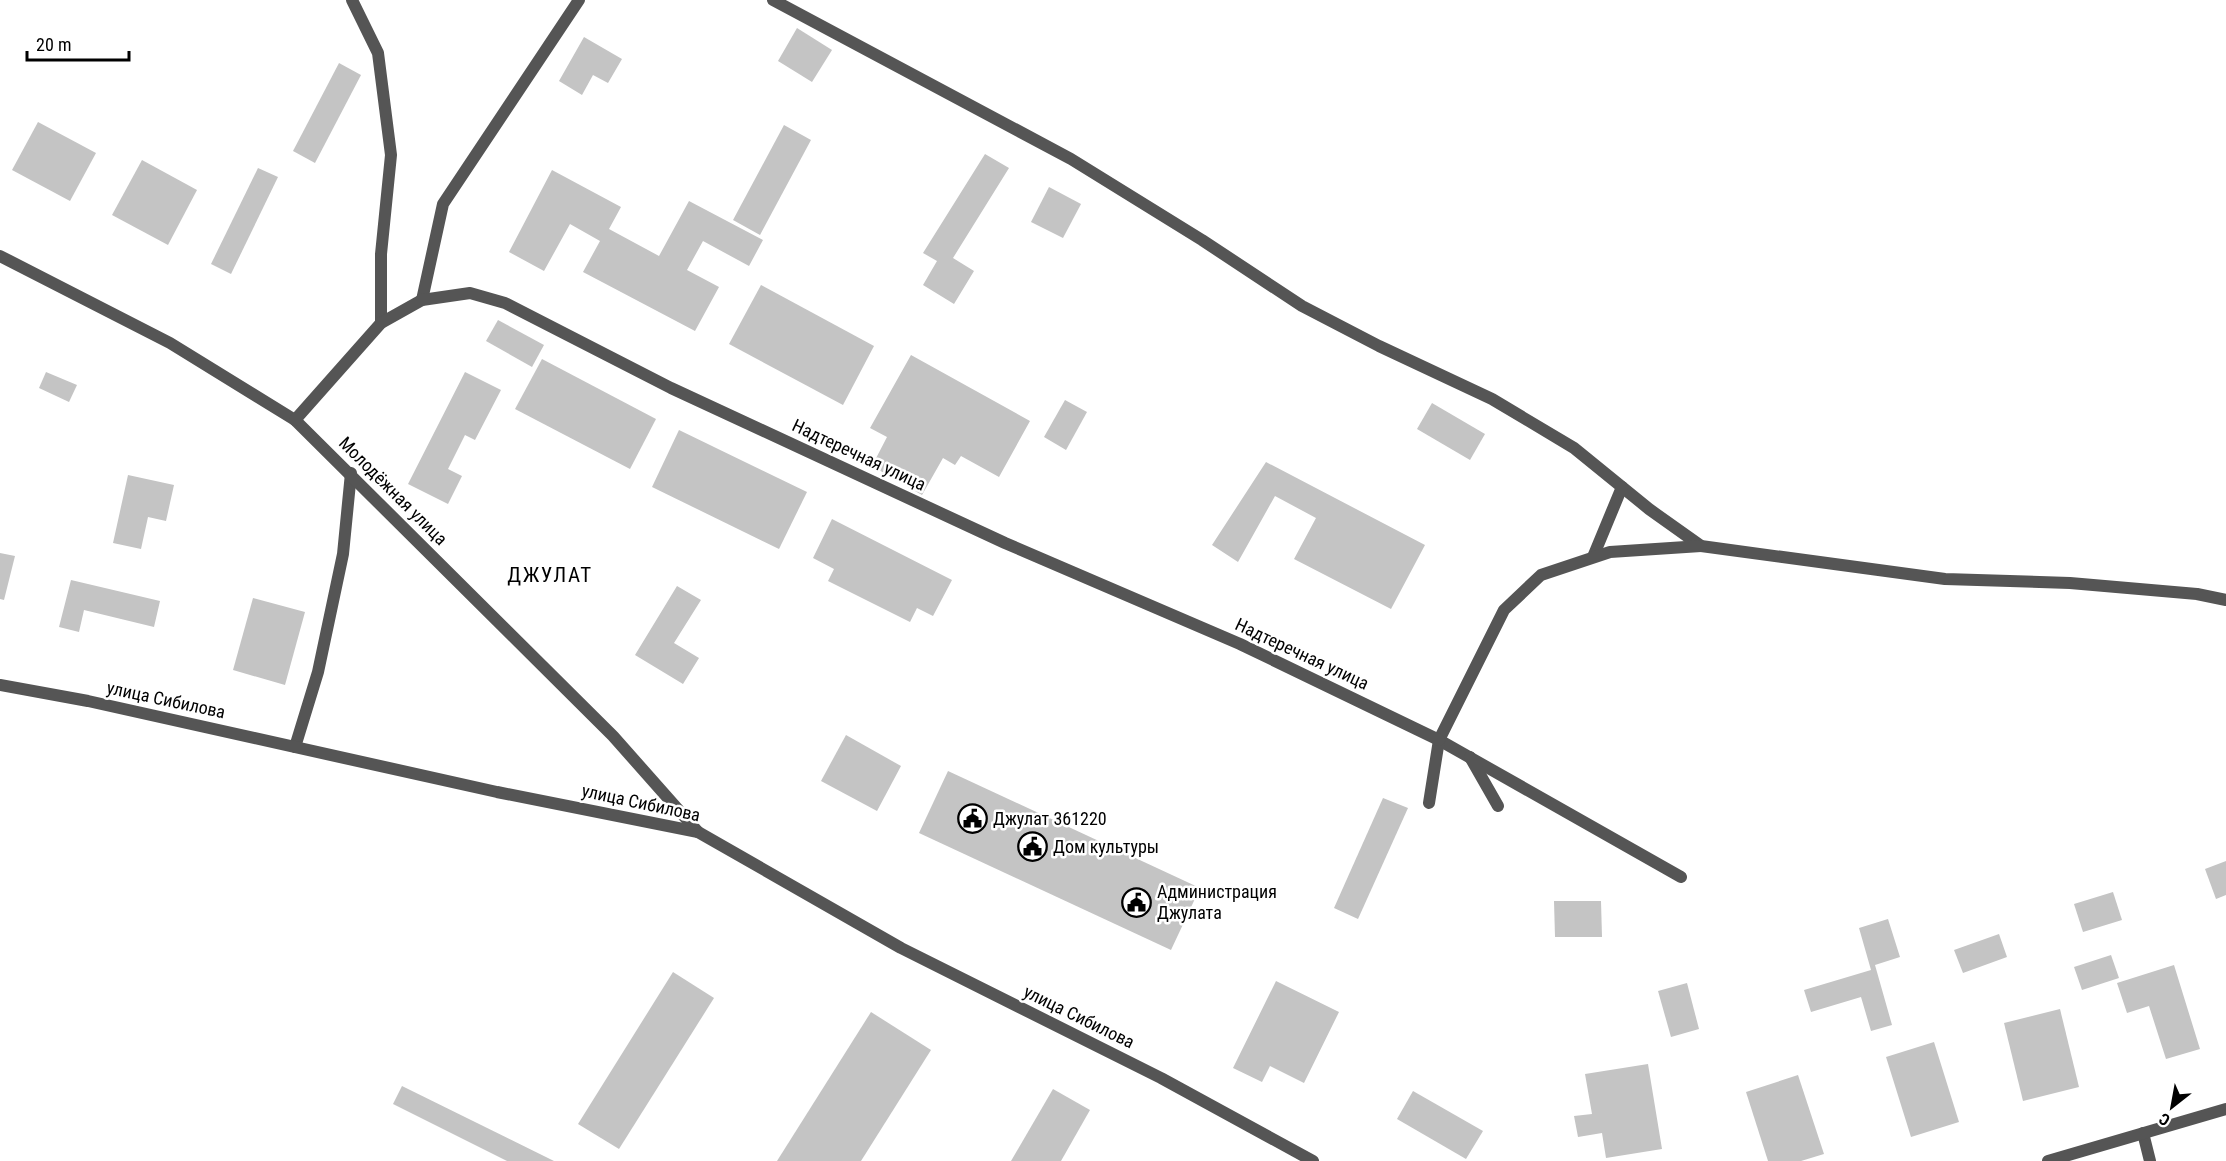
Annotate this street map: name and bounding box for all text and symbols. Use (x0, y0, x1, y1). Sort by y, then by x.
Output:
scale bar (27, 24, 129, 62)
text: 20 m (36, 34, 71, 55)
street label: Надтеречная улица (789, 414, 929, 495)
street label: Молодёжная улица (335, 432, 452, 549)
district label: ДЖУЛАТ (507, 563, 593, 587)
street label: Надтеречная улица (1232, 613, 1372, 694)
street label: улица Сибилова (105, 677, 227, 722)
street label: улица Сибилова (580, 780, 702, 825)
public building icon: Джулат 361220 (956, 803, 988, 835)
place label: Джулат 361220 (993, 808, 1107, 829)
public building icon: Дом культуры (1016, 831, 1048, 863)
place label: Дом культуры (1053, 836, 1159, 857)
place label: Администрация Джулата (1157, 881, 1277, 923)
public building icon: Администрация Джулата (1120, 886, 1152, 918)
street label: улица Сибилова (1020, 981, 1138, 1052)
north arrow (2142, 1077, 2202, 1137)
text: С (2156, 1109, 2173, 1130)

